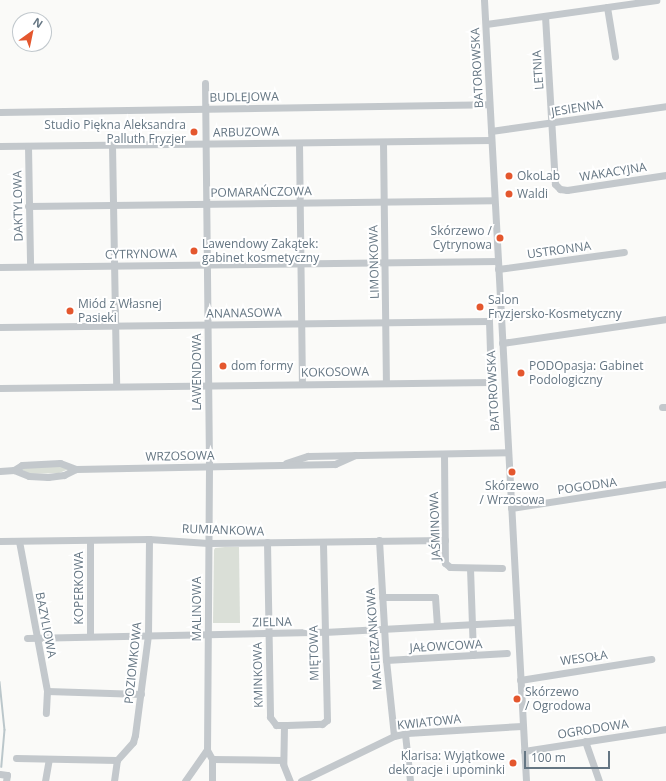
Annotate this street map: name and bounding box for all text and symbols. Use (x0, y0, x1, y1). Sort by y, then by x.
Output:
north arrow (12, 12, 52, 52)
text: N (30, 14, 46, 31)
street label: BATOROWSKA (468, 27, 486, 109)
street label: LETNIA (529, 50, 547, 90)
street label: BUDLEJOWA (209, 89, 279, 105)
street label: JESIENNA (550, 97, 604, 119)
place label: Studio Piękna Aleksandra Palluth Fryzjer (44, 118, 186, 146)
street label: ARBUZOWA (213, 124, 279, 140)
marker: Studio Piękna Aleksandra Palluth Fryzjer (189, 127, 199, 137)
street label: WAKACYJNA (578, 160, 648, 184)
place label: OkoLab (517, 169, 560, 183)
street label: DAKTYLOWA (10, 170, 26, 242)
marker: OkoLab (504, 171, 514, 181)
street label: POMARAŃCZOWA (210, 184, 312, 200)
place label: Waldi (517, 187, 548, 201)
marker: Waldi (504, 189, 514, 199)
place label: Skórzewo / Cytrynowa (431, 224, 492, 252)
street label: LIMONKOWA (366, 225, 382, 299)
marker: Skórzewo / Cytrynowa (495, 233, 505, 243)
place label: Lawendowy Zakątek: gabinet kosmetyczny (202, 237, 319, 265)
street label: USTRONNA (526, 238, 592, 262)
street label: CYTRYNOWA (105, 246, 177, 262)
marker: Lawendowy Zakątek: gabinet kosmetyczny (189, 246, 199, 256)
place label: Salon Fryzjersko-Kosmetyczny (488, 293, 622, 321)
place label: Miód z Własnej Pasieki (78, 297, 162, 325)
marker: Salon Fryzjersko-Kosmetyczny (475, 302, 485, 312)
street label: ANANASOWA (206, 305, 282, 321)
marker: Miód z Własnej Pasieki (65, 306, 75, 316)
street label: LAWENDOWA (190, 333, 204, 411)
street label: BATOROWSKA (484, 350, 502, 432)
place label: dom formy (231, 359, 293, 373)
place label: PODOpasja: Gabinet Podologiczny (529, 359, 643, 387)
marker: dom formy (218, 361, 228, 371)
street label: KOKOSOWA (301, 364, 369, 380)
marker: PODOpasja: Gabinet Podologiczny (516, 368, 526, 378)
street label: WRZOSOWA (145, 448, 215, 464)
marker: Skórzewo / Wrzosowa (507, 467, 517, 477)
street label: POGODNA (556, 475, 618, 497)
place label: Skórzewo / Wrzosowa (479, 479, 545, 507)
street label: JAŚMINOWA (427, 491, 443, 561)
street label: RUMIANKOWA (182, 521, 264, 539)
street label: KOPERKOWA (72, 551, 86, 625)
street label: MALINOWA (190, 576, 204, 642)
street label: MACIERZANKOWA (363, 588, 385, 690)
street label: BAZYLIOWA (33, 591, 59, 659)
street label: ZIELNA (252, 614, 292, 630)
street label: POZIOMKOWA (122, 621, 144, 705)
street label: MIĘTOWA (306, 625, 322, 681)
street label: JAŁOWCOWA (409, 637, 483, 655)
street label: KMINKOWA (250, 642, 266, 708)
street label: WESOŁA (559, 648, 609, 668)
place label: Skórzewo / Ogrodowa (525, 685, 591, 713)
marker: Skórzewo / Ogrodowa (512, 694, 522, 704)
street label: KWIATOWA (396, 711, 462, 733)
street label: OGRODOWA (557, 716, 629, 742)
scale bar (526, 743, 612, 769)
place label: Klarisa: Wyjątkowe dekoracje i upominki (388, 749, 505, 777)
text: 100 m (531, 749, 566, 766)
marker: Klarisa: Wyjątkowe dekoracje i upominki (508, 758, 518, 768)

